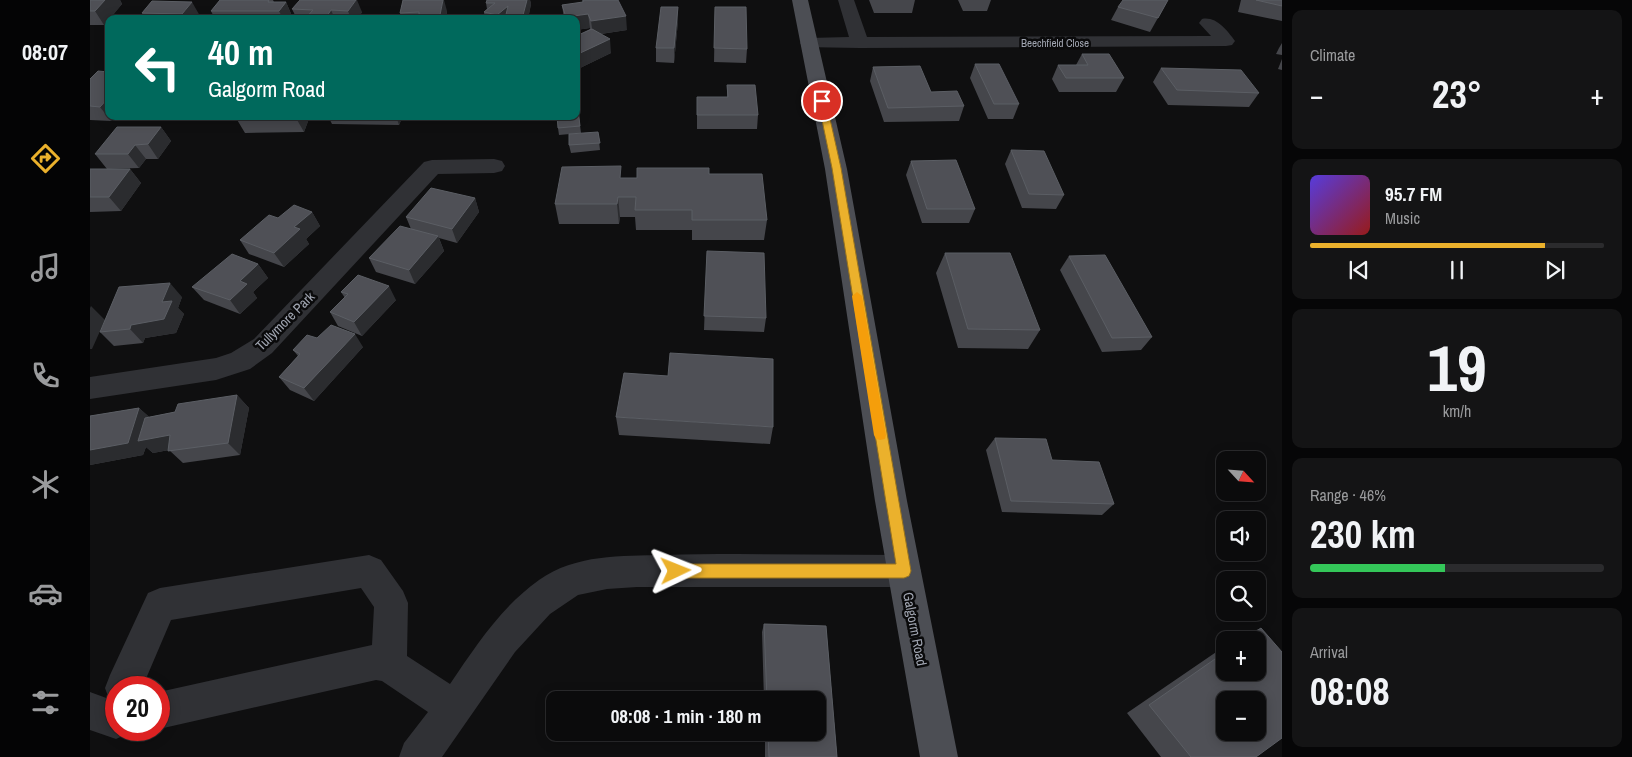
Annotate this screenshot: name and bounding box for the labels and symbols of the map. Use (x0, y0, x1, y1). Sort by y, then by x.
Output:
street label: Beechfield Close (1021, 36, 1089, 50)
pin (801, 80, 843, 122)
street label: Tullymore Park (252, 288, 318, 354)
north arrow (1216, 451, 1266, 501)
position arrow (649, 544, 701, 596)
street label: Galgorm Road (899, 591, 931, 667)
speed limit sign: 20 (105, 676, 170, 741)

